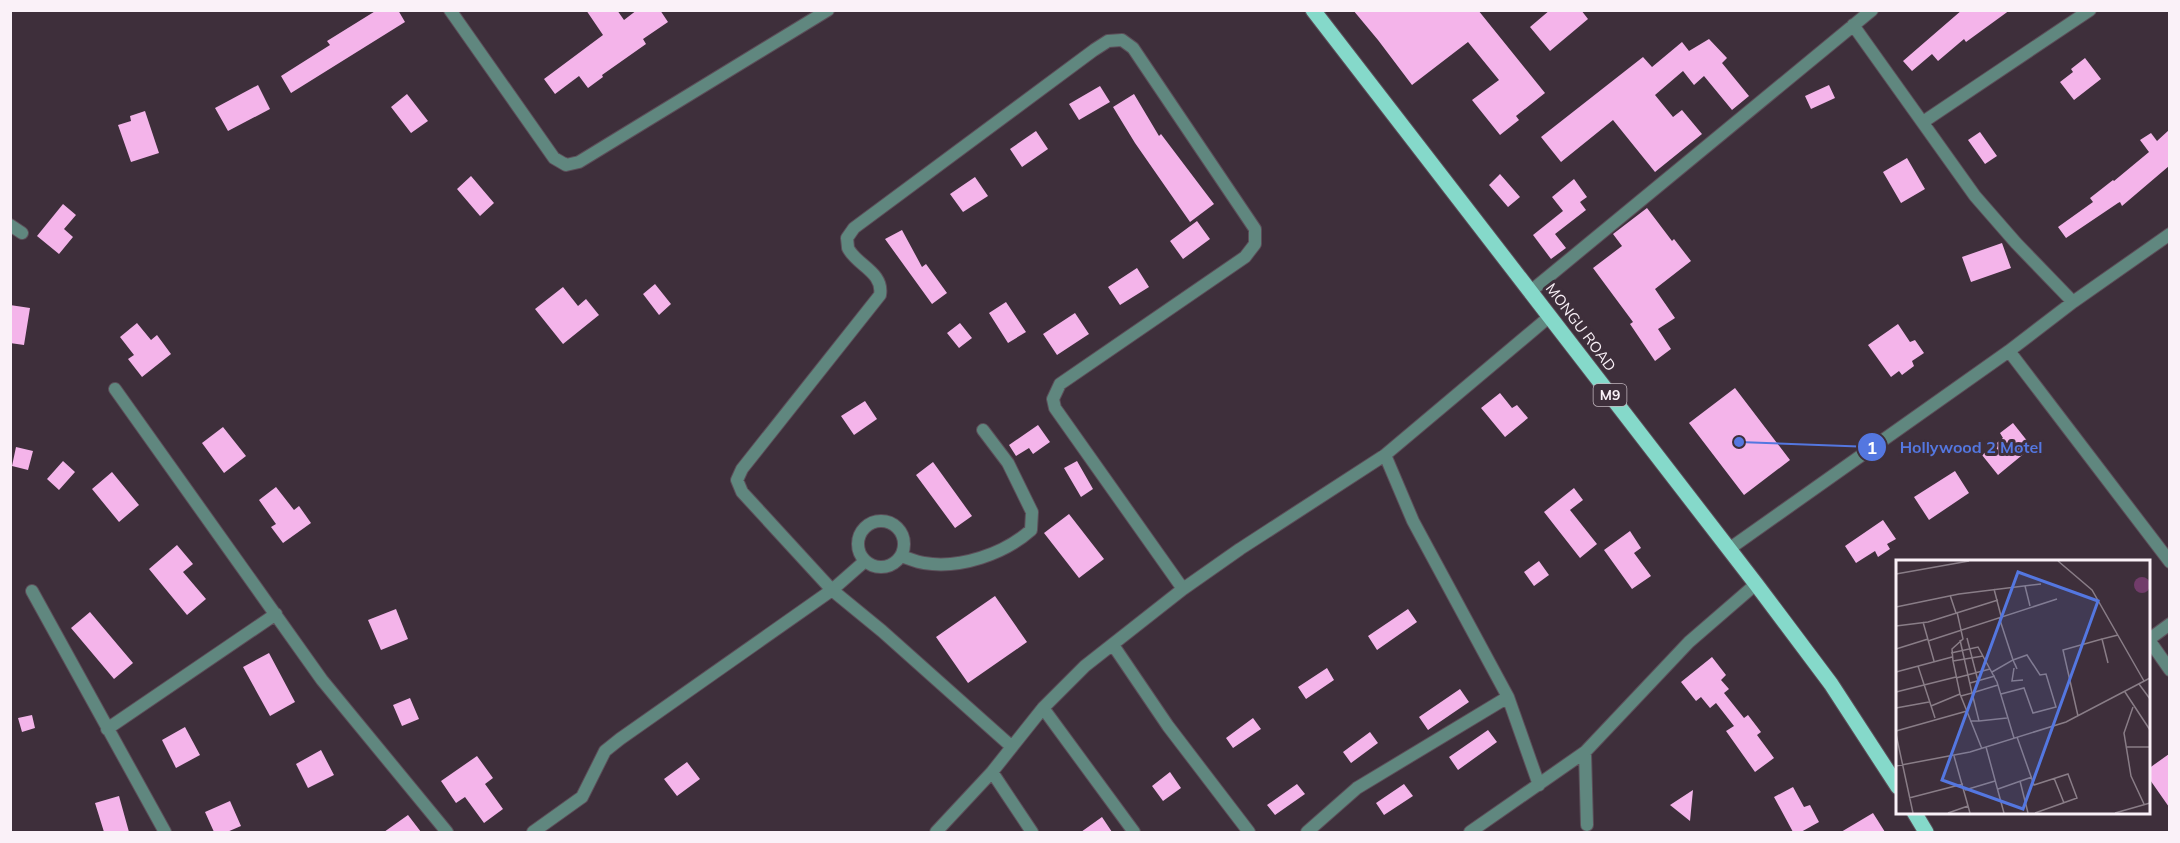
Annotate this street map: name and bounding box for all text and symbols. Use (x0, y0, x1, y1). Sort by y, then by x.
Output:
street label: MONGU ROAD (1542, 279, 1620, 375)
road number: M9 (1594, 384, 1626, 406)
callout: Hollywood 2 Motel (1857, 430, 2054, 464)
text: 1 (1867, 436, 1877, 459)
text: Hollywood 2 Motel (1900, 437, 2042, 457)
inset map (1896, 560, 2150, 813)

